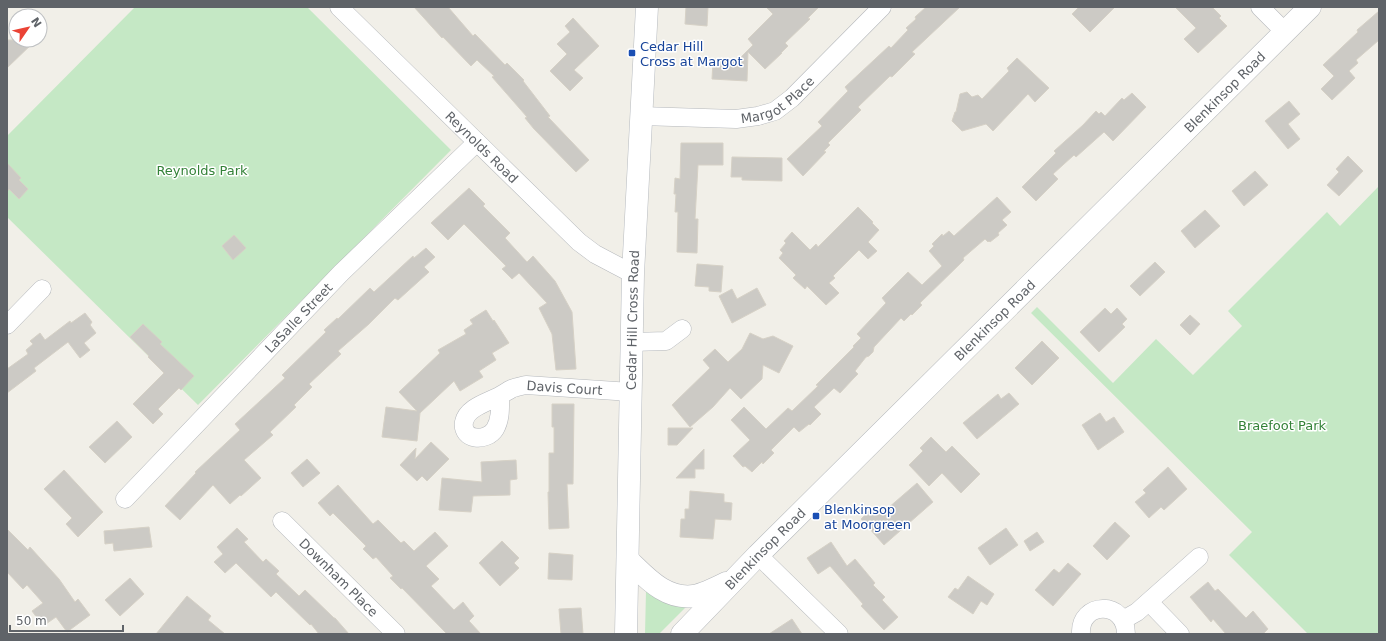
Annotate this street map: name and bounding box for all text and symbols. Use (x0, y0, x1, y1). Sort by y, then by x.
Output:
north arrow (8, 8, 48, 48)
text: N (28, 15, 44, 30)
place label: Cedar Hill Cross at Margot (640, 39, 743, 69)
marker: Cedar Hill Cross at Margot (627, 48, 637, 58)
street label: Blenkinsop Road (1181, 49, 1268, 136)
street label: Margot Place (740, 73, 817, 126)
street label: Reynolds Road (442, 108, 521, 186)
park label: Reynolds Park (156, 163, 248, 178)
street label: Cedar Hill Cross Road (624, 250, 642, 390)
street label: Blenkinsop Road (951, 277, 1039, 364)
street label: LaSalle Street (262, 280, 335, 356)
street label: Davis Court (526, 378, 603, 398)
park label: Braefoot Park (1238, 418, 1326, 433)
place label: Blenkinsop at Moorgreen (824, 502, 911, 532)
street label: Blenkinsop Road (722, 505, 809, 593)
marker: Blenkinsop at Moorgreen (811, 511, 821, 521)
street label: Downham Place (296, 536, 381, 620)
scale bar (10, 607, 123, 633)
text: 50 m (16, 614, 47, 628)

